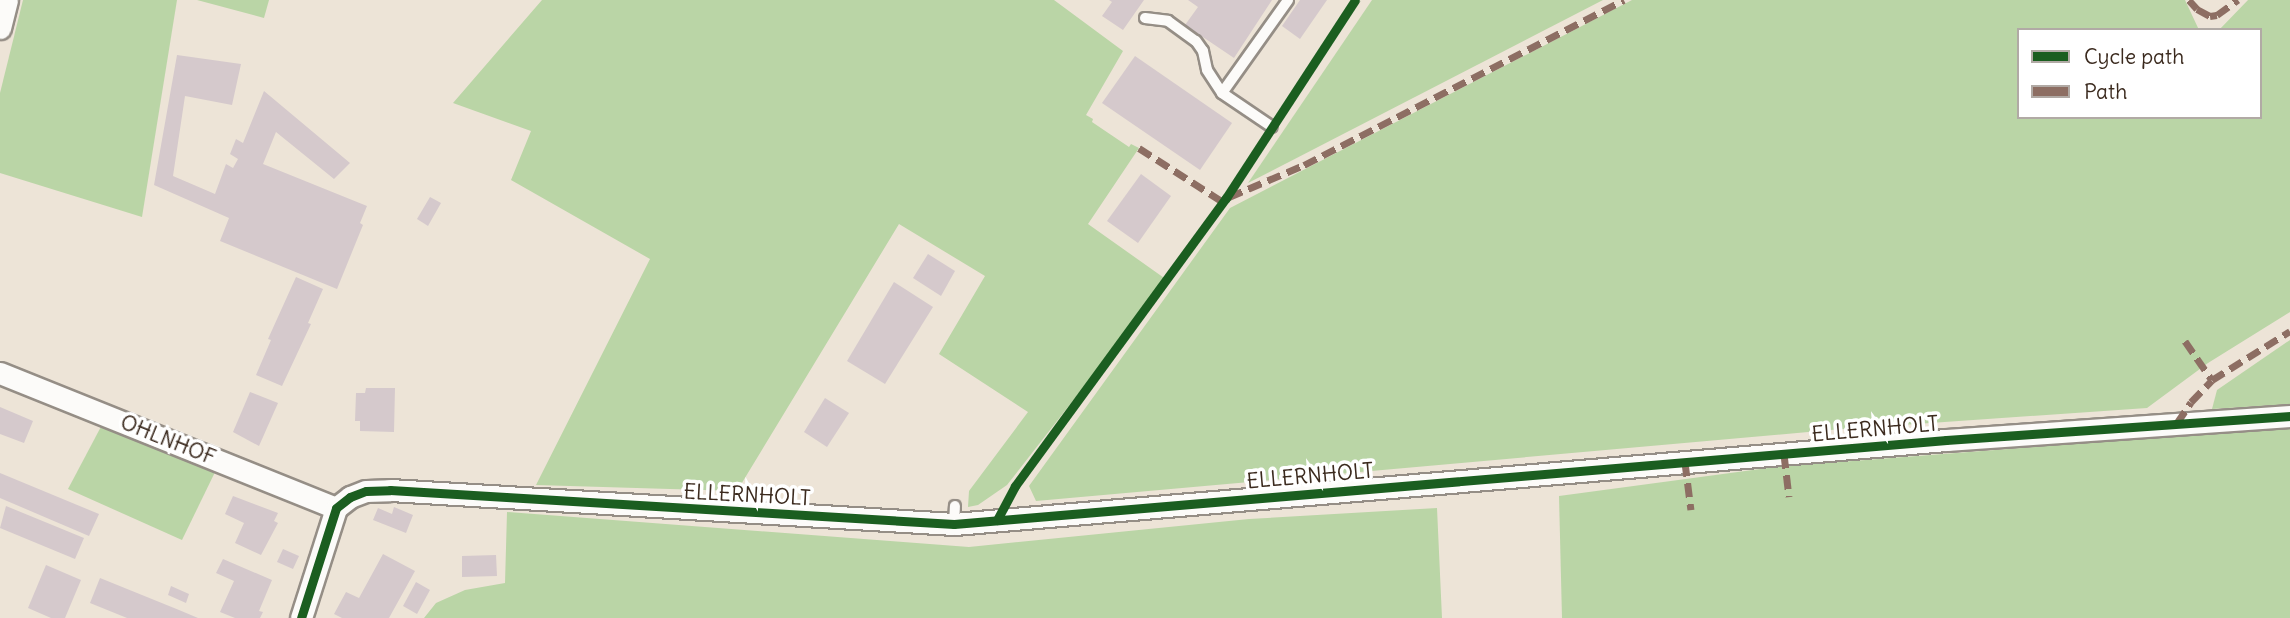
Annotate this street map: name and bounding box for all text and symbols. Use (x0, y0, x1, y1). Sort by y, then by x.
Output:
legend (2017, 28, 2262, 119)
text: Cycle path (2084, 43, 2184, 70)
text: Path (2084, 78, 2127, 105)
street label: OHLNHOF (117, 409, 219, 471)
street label: ELLERNHOLT (1811, 411, 1939, 447)
street label: ELLERNHOLT (1246, 458, 1374, 494)
street label: ELLERNHOLT (683, 479, 811, 511)

